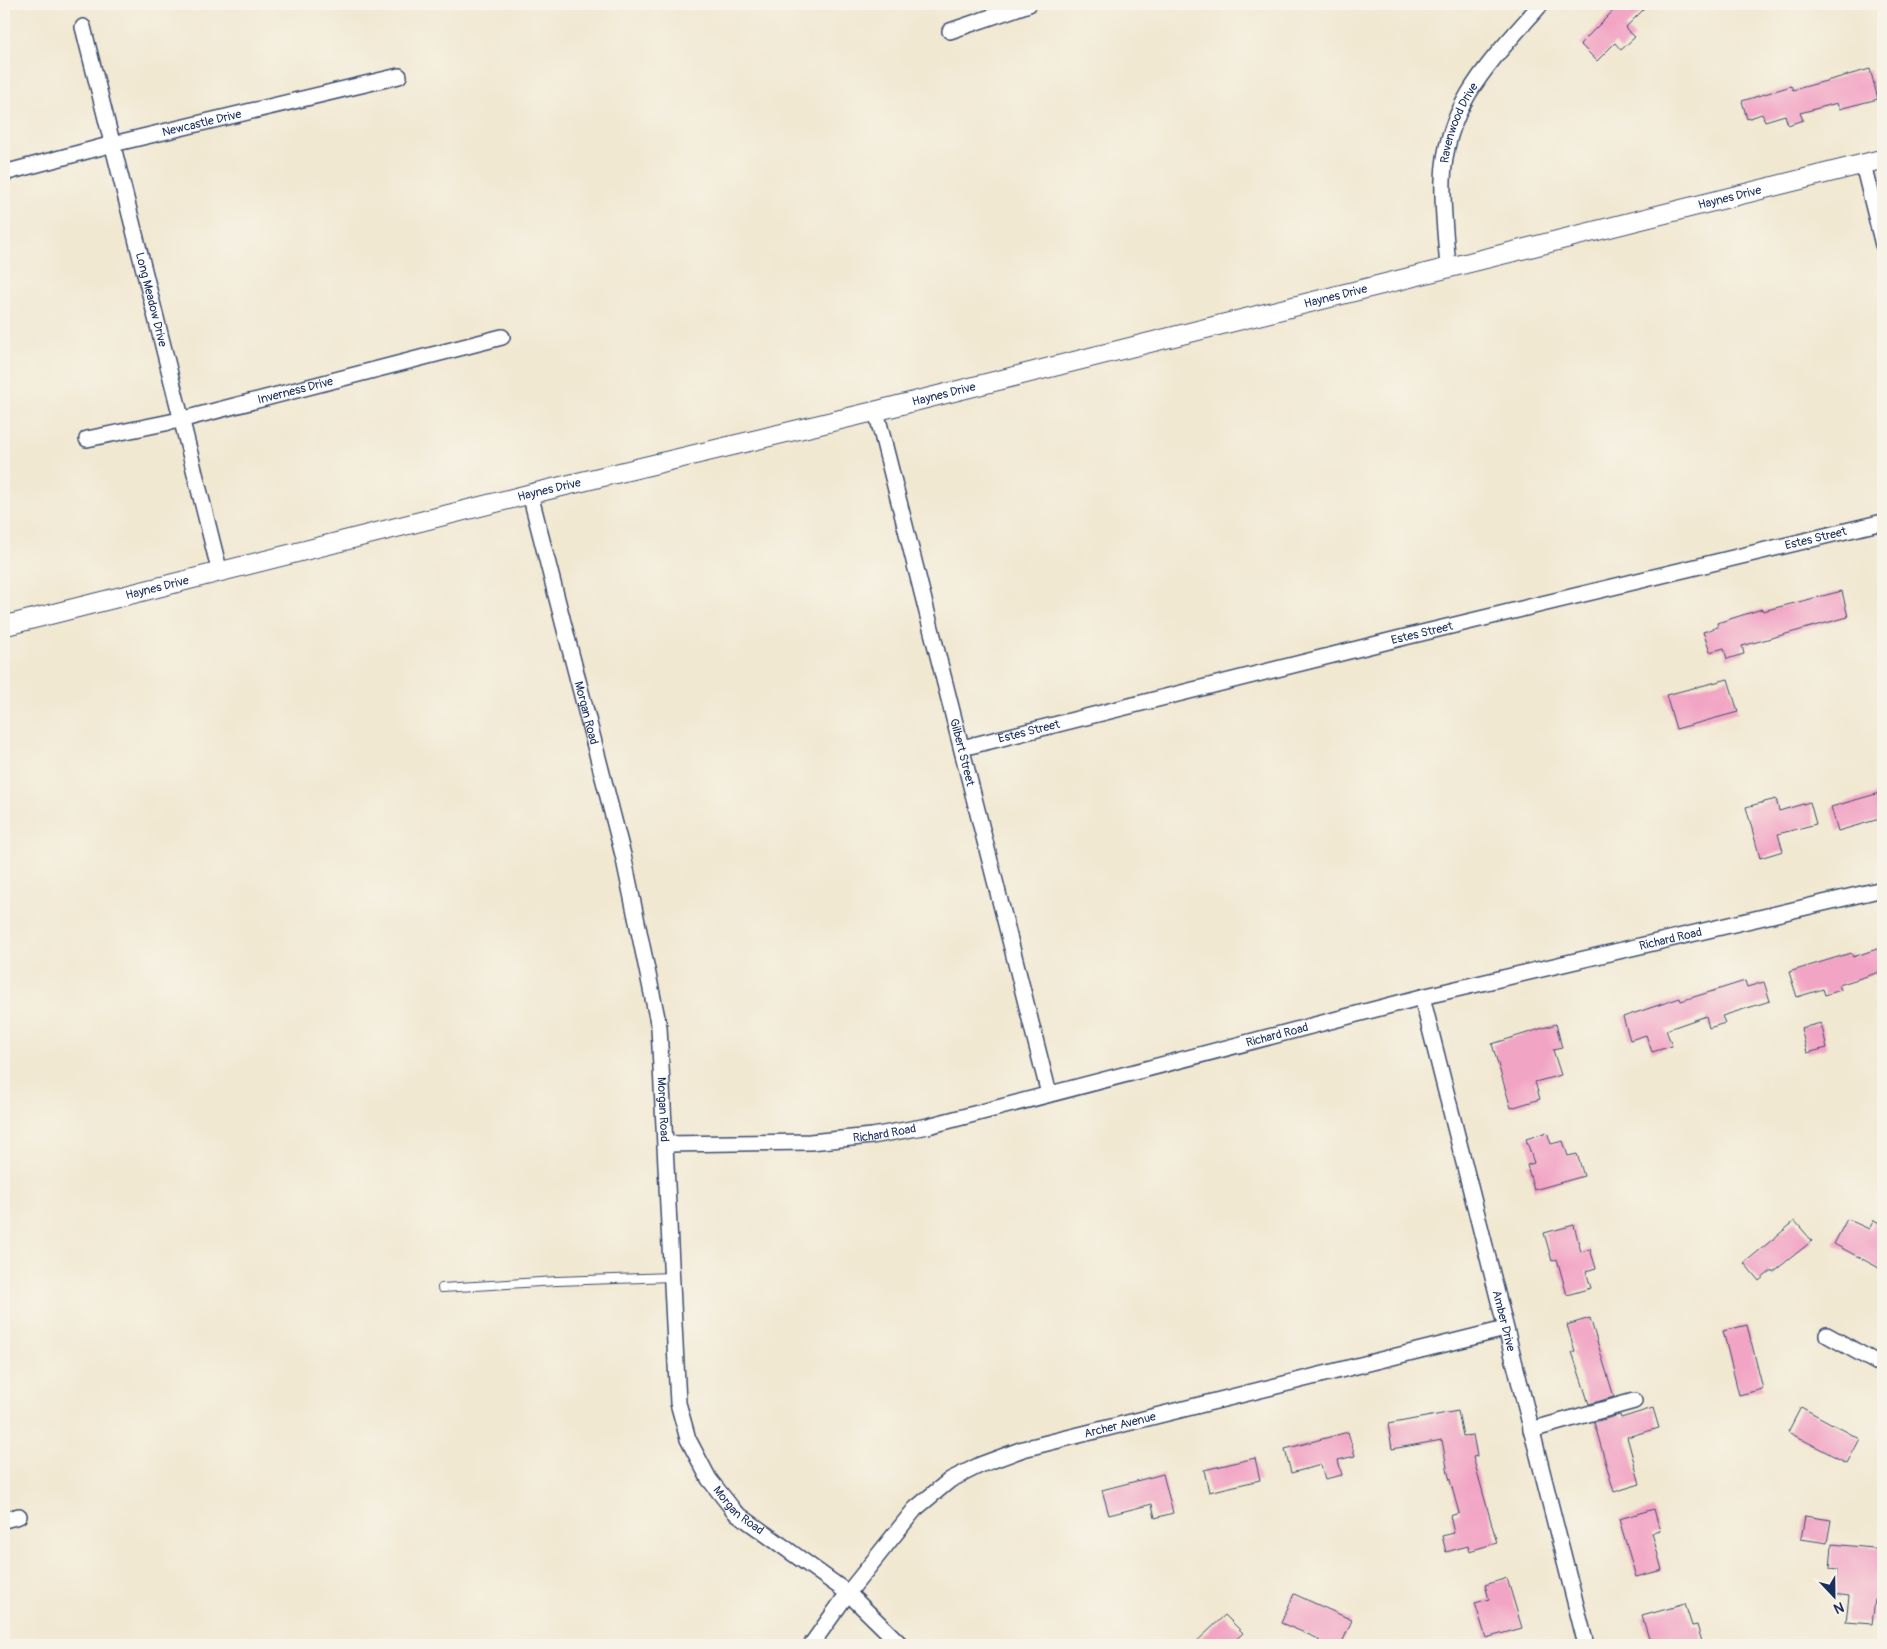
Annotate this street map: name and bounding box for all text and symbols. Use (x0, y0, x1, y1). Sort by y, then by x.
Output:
street label: Ravenwood Drive (1437, 80, 1482, 164)
street label: Newcastle Drive (161, 107, 243, 140)
street label: Haynes Drive (1696, 183, 1763, 213)
street label: Long Meadow Drive (132, 251, 170, 349)
street label: Haynes Drive (1303, 281, 1369, 312)
street label: Inverness Drive (256, 374, 335, 408)
street label: Haynes Drive (911, 379, 977, 410)
street label: Haynes Drive (516, 475, 583, 505)
street label: Estes Street (1783, 524, 1848, 553)
street label: Haynes Drive (124, 573, 191, 603)
street label: Estes Street (1390, 619, 1454, 648)
street label: Morgan Road (571, 680, 601, 746)
street label: Gilbert Street (946, 717, 978, 788)
street label: Estes Street (997, 717, 1062, 747)
street label: Richard Road (1638, 925, 1704, 954)
street label: Richard Road (1244, 1020, 1310, 1051)
street label: Morgan Road (654, 1077, 672, 1142)
street label: Richard Road (852, 1121, 917, 1146)
street label: Amber Drive (1489, 1289, 1518, 1353)
street label: Archer Avenue (1082, 1409, 1158, 1442)
street label: Morgan Road (710, 1483, 767, 1538)
north arrow (1810, 1572, 1860, 1622)
text: N (1831, 1598, 1846, 1617)

